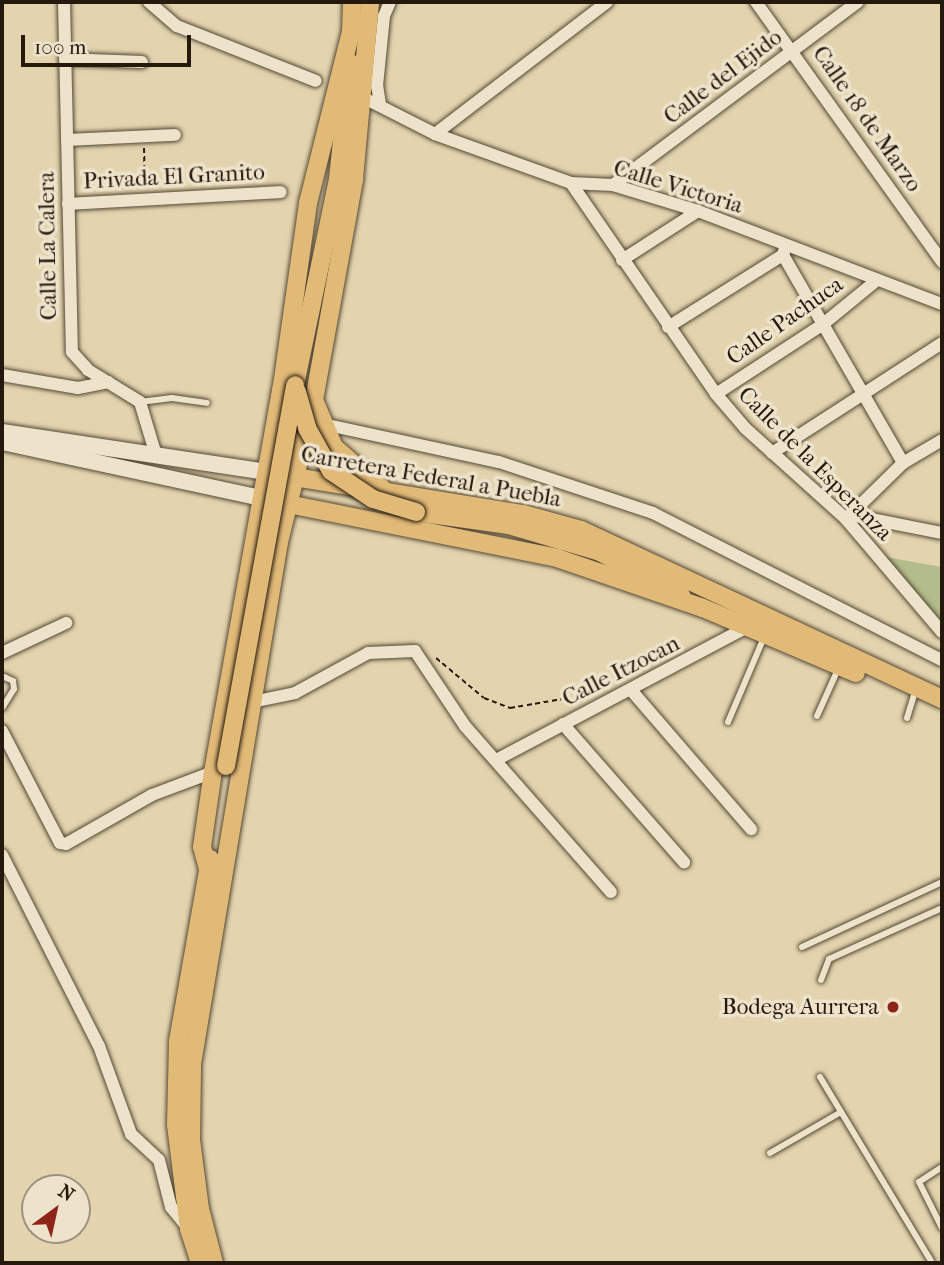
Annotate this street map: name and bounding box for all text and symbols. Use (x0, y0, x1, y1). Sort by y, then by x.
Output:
scale bar (24, 21, 194, 65)
street label: Calle del Ejido (658, 24, 788, 130)
text: 100 m (34, 35, 87, 59)
street label: Calle 18 de Marzo (806, 41, 928, 197)
street label: Calle Victoria (610, 154, 746, 220)
street label: Privada El Granito (82, 158, 266, 196)
street label: Calle La Calera (33, 171, 63, 321)
street label: Calle Pachuca (722, 271, 848, 371)
street label: Calle de la Esperanza (732, 381, 898, 547)
street label: Carretera Federal a Puebla (299, 441, 563, 513)
street label: Calle Itzocan (558, 630, 684, 712)
place label: Bodega Aurrera (722, 993, 879, 1021)
marker: Bodega Aurrera (885, 999, 901, 1015)
north arrow (21, 1174, 91, 1244)
text: N (54, 1180, 78, 1206)

